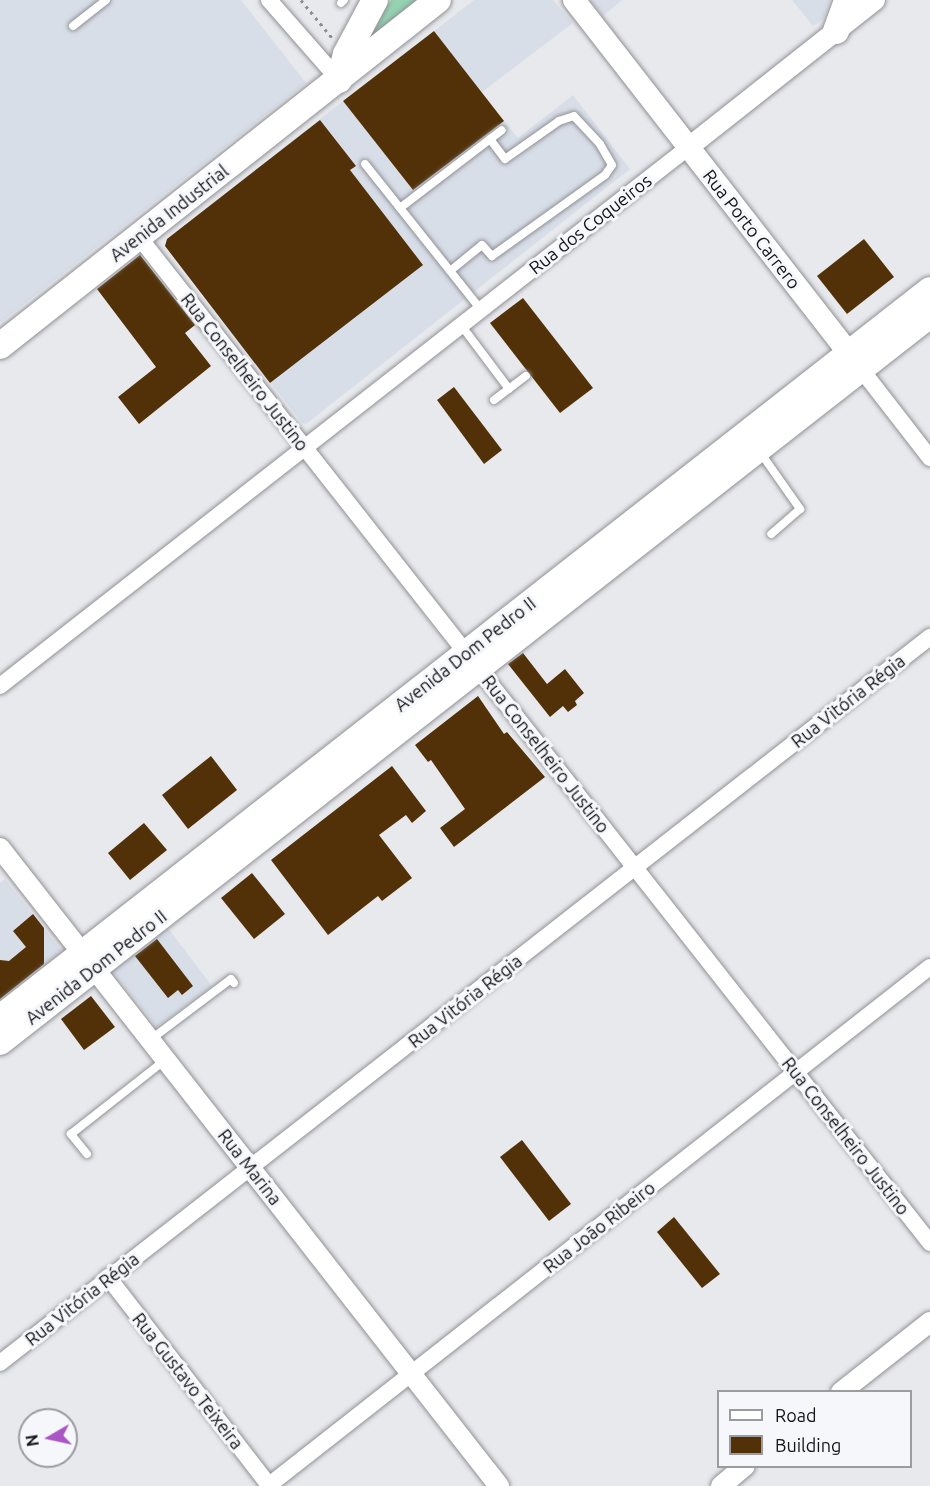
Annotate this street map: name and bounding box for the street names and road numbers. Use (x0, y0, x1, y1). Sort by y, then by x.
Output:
street label: Avenida Industrial (105, 160, 233, 266)
street label: Rua Porto Carrero (699, 165, 805, 293)
street label: Rua dos Coqueiros (524, 169, 656, 279)
street label: Rua Conselheiro Justino (177, 289, 313, 455)
street label: Avenida Dom Pedro II (390, 592, 540, 716)
street label: Rua Vitória Régia (787, 650, 909, 752)
street label: Rua Conselheiro Justino (478, 671, 614, 837)
street label: Avenida Dom Pedro II (21, 905, 171, 1029)
street label: Rua Vitória Régia (404, 950, 526, 1052)
street label: Rua Conselheiro Justino (778, 1053, 914, 1219)
street label: Rua Marina (214, 1125, 286, 1209)
street label: Rua João Ribeiro (539, 1177, 659, 1277)
street label: Rua Vitória Régia (21, 1248, 143, 1350)
street label: Rua Gustavo Teixeira (128, 1308, 248, 1454)

